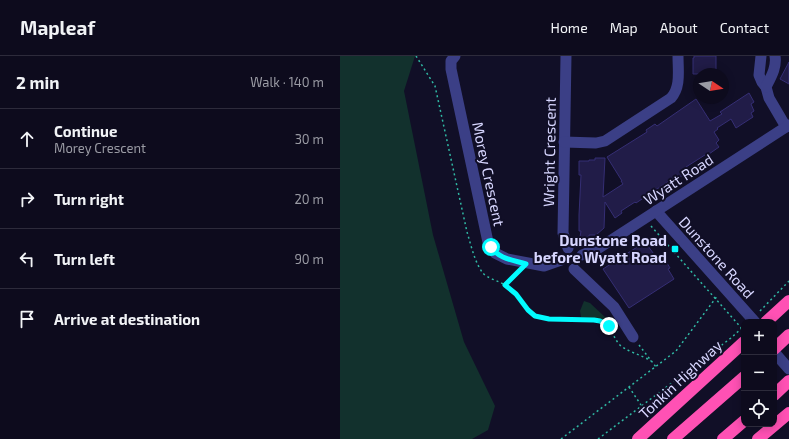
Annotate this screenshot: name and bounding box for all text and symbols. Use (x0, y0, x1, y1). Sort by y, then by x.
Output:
text: Mapleaf (20, 16, 95, 39)
text: Home (551, 19, 588, 36)
text: Map (610, 19, 638, 36)
text: About (660, 19, 698, 36)
text: Contact (720, 19, 769, 36)
north arrow (693, 68, 729, 104)
text: 2 min (16, 72, 59, 92)
text: Walk · 140 m (250, 74, 324, 90)
street label: Wright Crescent (539, 97, 559, 207)
street label: Morey Crescent (469, 120, 509, 228)
text: Continue (54, 122, 117, 140)
icon: ahead (16, 128, 38, 150)
text: 30 m (295, 131, 324, 147)
text: Morey Crescent (54, 140, 146, 156)
street label: Wyatt Road (640, 150, 716, 208)
icon: right (16, 188, 38, 210)
text: Turn right (54, 190, 124, 208)
text: 20 m (295, 191, 324, 207)
street label: Dunstone Road (676, 212, 758, 302)
place label: Dunstone Road before Wyatt Road (534, 231, 667, 267)
route start (482, 238, 500, 256)
marker: Dunstone Road before Wyatt Road (670, 244, 680, 254)
icon: left (16, 248, 38, 270)
text: Turn left (54, 250, 115, 268)
text: 90 m (294, 251, 324, 267)
icon: arrive (16, 308, 38, 330)
text: Arrive at destination (54, 310, 200, 328)
route end (600, 317, 618, 335)
map controls (741, 319, 777, 427)
button: + (741, 319, 777, 355)
street label: Tonkin Highway (635, 336, 725, 422)
button: − (741, 355, 777, 391)
button: locate (741, 391, 777, 427)

